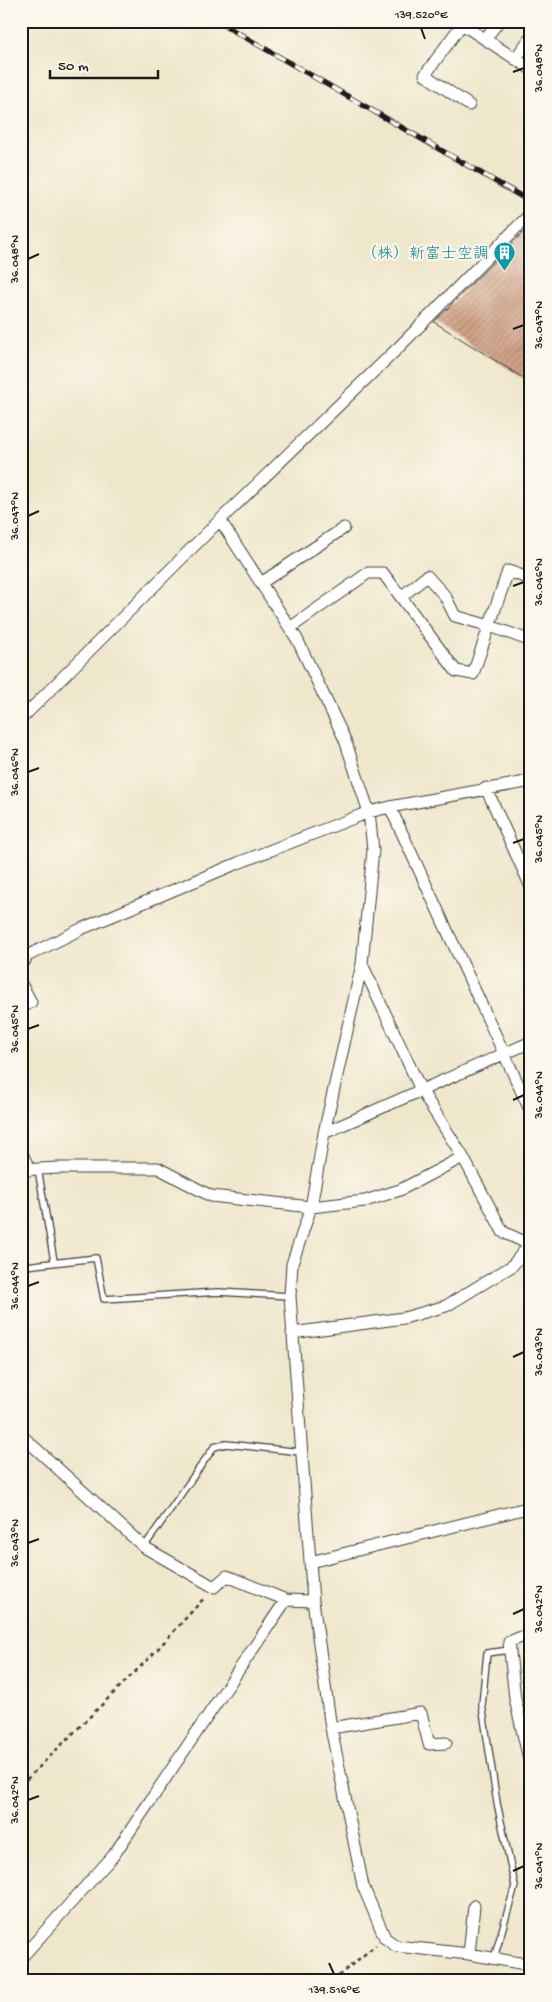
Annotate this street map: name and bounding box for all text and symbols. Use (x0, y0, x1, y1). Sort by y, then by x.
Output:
text: 139.520°E (394, 9, 448, 23)
text: 36.048°N (533, 44, 547, 93)
scale bar (50, 48, 158, 80)
text: 50 m (58, 58, 89, 76)
text: 36.048°N (9, 235, 23, 284)
building icon: （株）新富士空調 (493, 240, 517, 271)
place label: （株）新富士空調 (361, 244, 489, 265)
text: 36.047°N (533, 301, 547, 350)
text: 36.047°N (9, 492, 23, 541)
text: 36.046°N (533, 558, 547, 607)
text: 36.046°N (9, 748, 23, 797)
text: 36.045°N (533, 815, 547, 864)
text: 36.045°N (9, 1005, 23, 1054)
text: 36.044°N (533, 1071, 547, 1120)
text: 36.044°N (9, 1262, 23, 1311)
text: 36.043°N (533, 1328, 547, 1377)
text: 36.043°N (9, 1519, 23, 1568)
text: 36.042°N (533, 1585, 547, 1634)
text: 36.042°N (9, 1776, 23, 1825)
text: 36.041°N (533, 1843, 547, 1890)
text: 139.516°E (308, 1984, 360, 1998)

